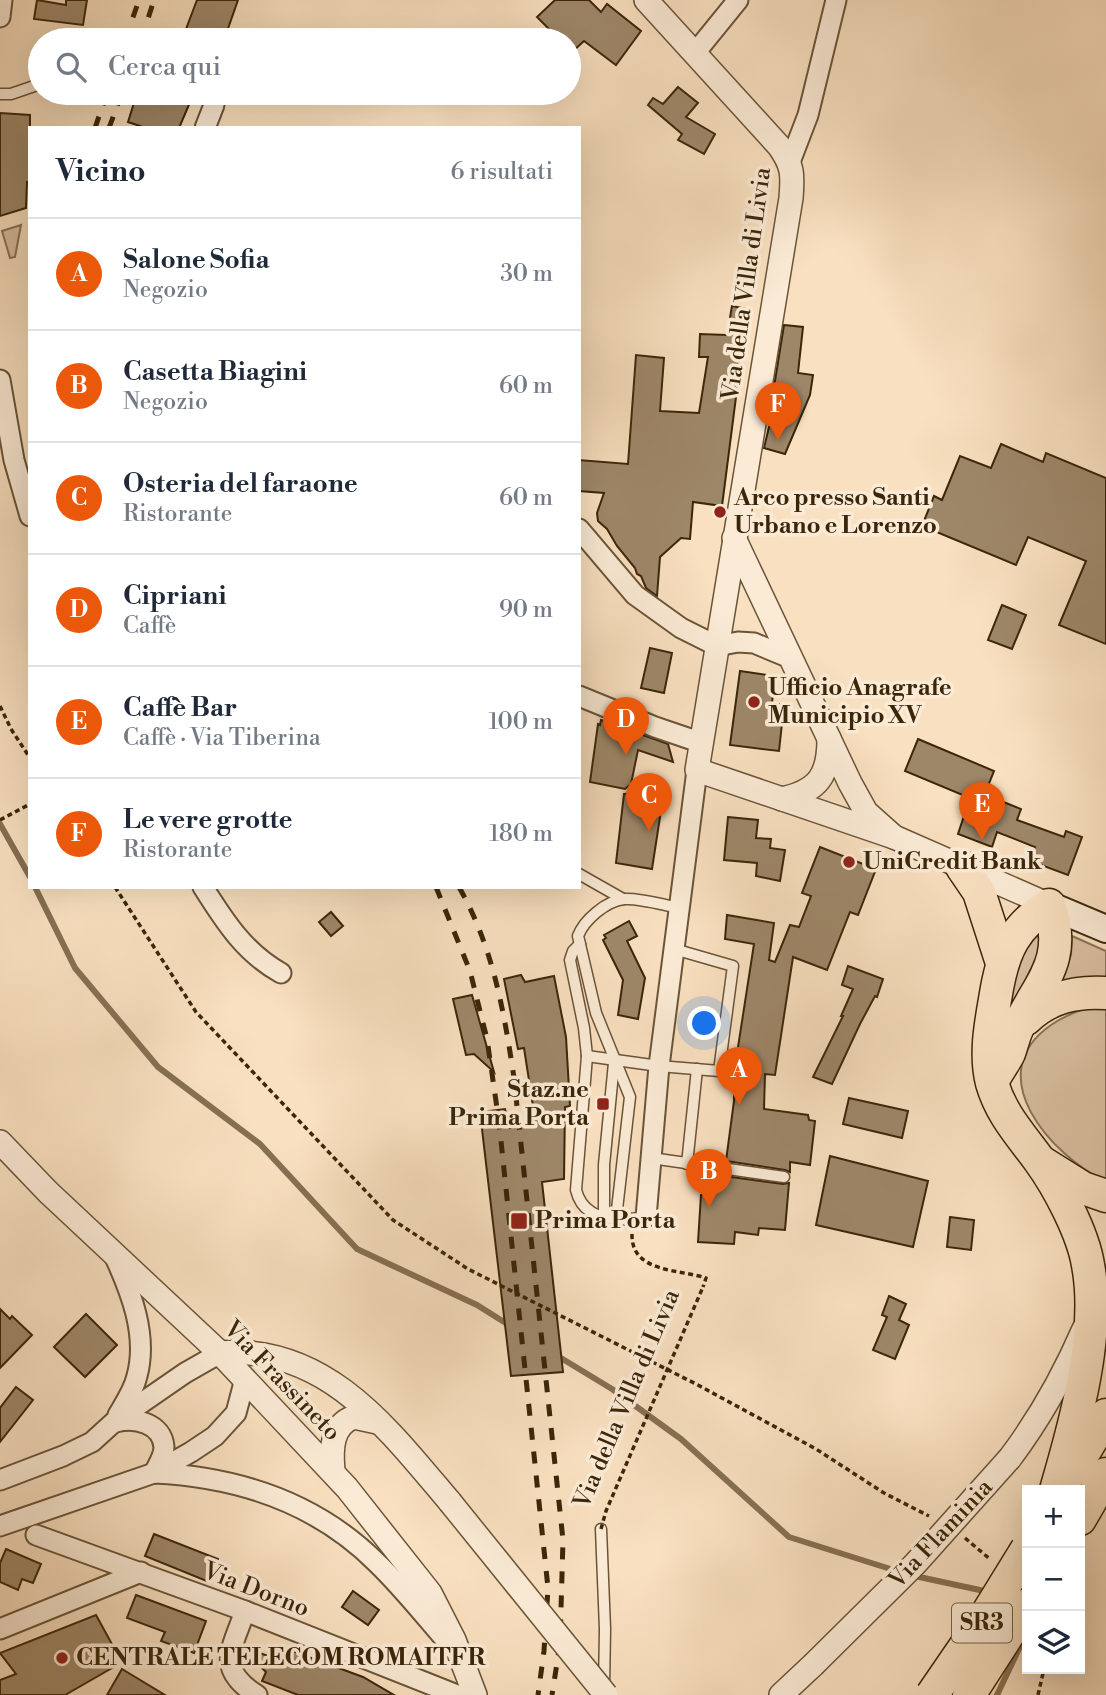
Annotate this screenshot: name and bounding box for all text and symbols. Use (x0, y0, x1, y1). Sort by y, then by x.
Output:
search box (28, 28, 581, 105)
icon: search (52, 48, 90, 86)
text: Cerca qui (108, 51, 221, 83)
text: Vicino (56, 153, 146, 191)
text: 6 risultati (450, 158, 553, 186)
street label: Via della Villa di Livia (716, 165, 778, 404)
text: Salone Sofia (123, 244, 270, 276)
text: A (71, 260, 87, 288)
text: 30 m (500, 260, 553, 288)
text: Negozio (123, 276, 208, 304)
text: Casetta Biagini (123, 356, 307, 388)
text: B (70, 372, 88, 400)
text: 60 m (499, 372, 553, 400)
pin: F (755, 382, 801, 440)
text: Negozio (123, 388, 208, 416)
text: Osteria del faraone (123, 468, 358, 500)
place label: Arco presso Santi Urbano e Lorenzo (733, 483, 937, 541)
text: C (71, 484, 87, 512)
text: 60 m (499, 484, 553, 512)
text: Ristorante (123, 500, 232, 528)
marker: Arco presso Santi Urbano e Lorenzo (712, 504, 728, 520)
text: Cipriani (123, 580, 226, 612)
text: D (70, 596, 88, 624)
text: 90 m (499, 596, 553, 624)
text: Caffè (123, 612, 176, 640)
place label: Ufficio Anagrafe Municipio XV (768, 673, 952, 731)
text: Caffè Bar (123, 692, 237, 724)
marker: Ufficio Anagrafe Municipio XV (746, 694, 762, 710)
pin: D (603, 697, 649, 755)
text: E (71, 708, 87, 736)
text: 100 m (488, 708, 553, 736)
text: Caffè · Via Tiberina (123, 724, 321, 752)
pin: C (626, 773, 672, 831)
pin: E (959, 782, 1005, 840)
text: Le vere grotte (123, 804, 293, 836)
text: F (71, 820, 87, 848)
text: 180 m (489, 820, 553, 848)
text: Ristorante (123, 836, 232, 864)
place label: UniCredit Bank (863, 847, 1043, 877)
marker: UniCredit Bank (841, 854, 857, 870)
your location (687, 1006, 721, 1040)
pin: A (716, 1047, 762, 1105)
place label: Staz.ne Prima Porta (449, 1075, 590, 1133)
marker: Staz.ne Prima Porta (595, 1096, 611, 1112)
pin: B (686, 1149, 732, 1207)
place label: Prima Porta (535, 1206, 676, 1236)
marker: Prima Porta (509, 1211, 529, 1231)
street label: Via della Villa di Livia (567, 1284, 687, 1514)
street label: Via Frassineto (216, 1314, 347, 1447)
street label: Via Flaminia (882, 1472, 1000, 1596)
map controls (1022, 1485, 1085, 1674)
button: + (1022, 1485, 1085, 1548)
button: − (1022, 1548, 1085, 1611)
street label: Via Dorno (198, 1556, 313, 1624)
road number: SR3 (952, 1604, 1012, 1642)
button: layers (1022, 1611, 1085, 1674)
place label: CENTRALE TELECOM ROMAITFR (76, 1643, 487, 1673)
marker: CENTRALE TELECOM ROMAITFR (54, 1650, 70, 1666)

